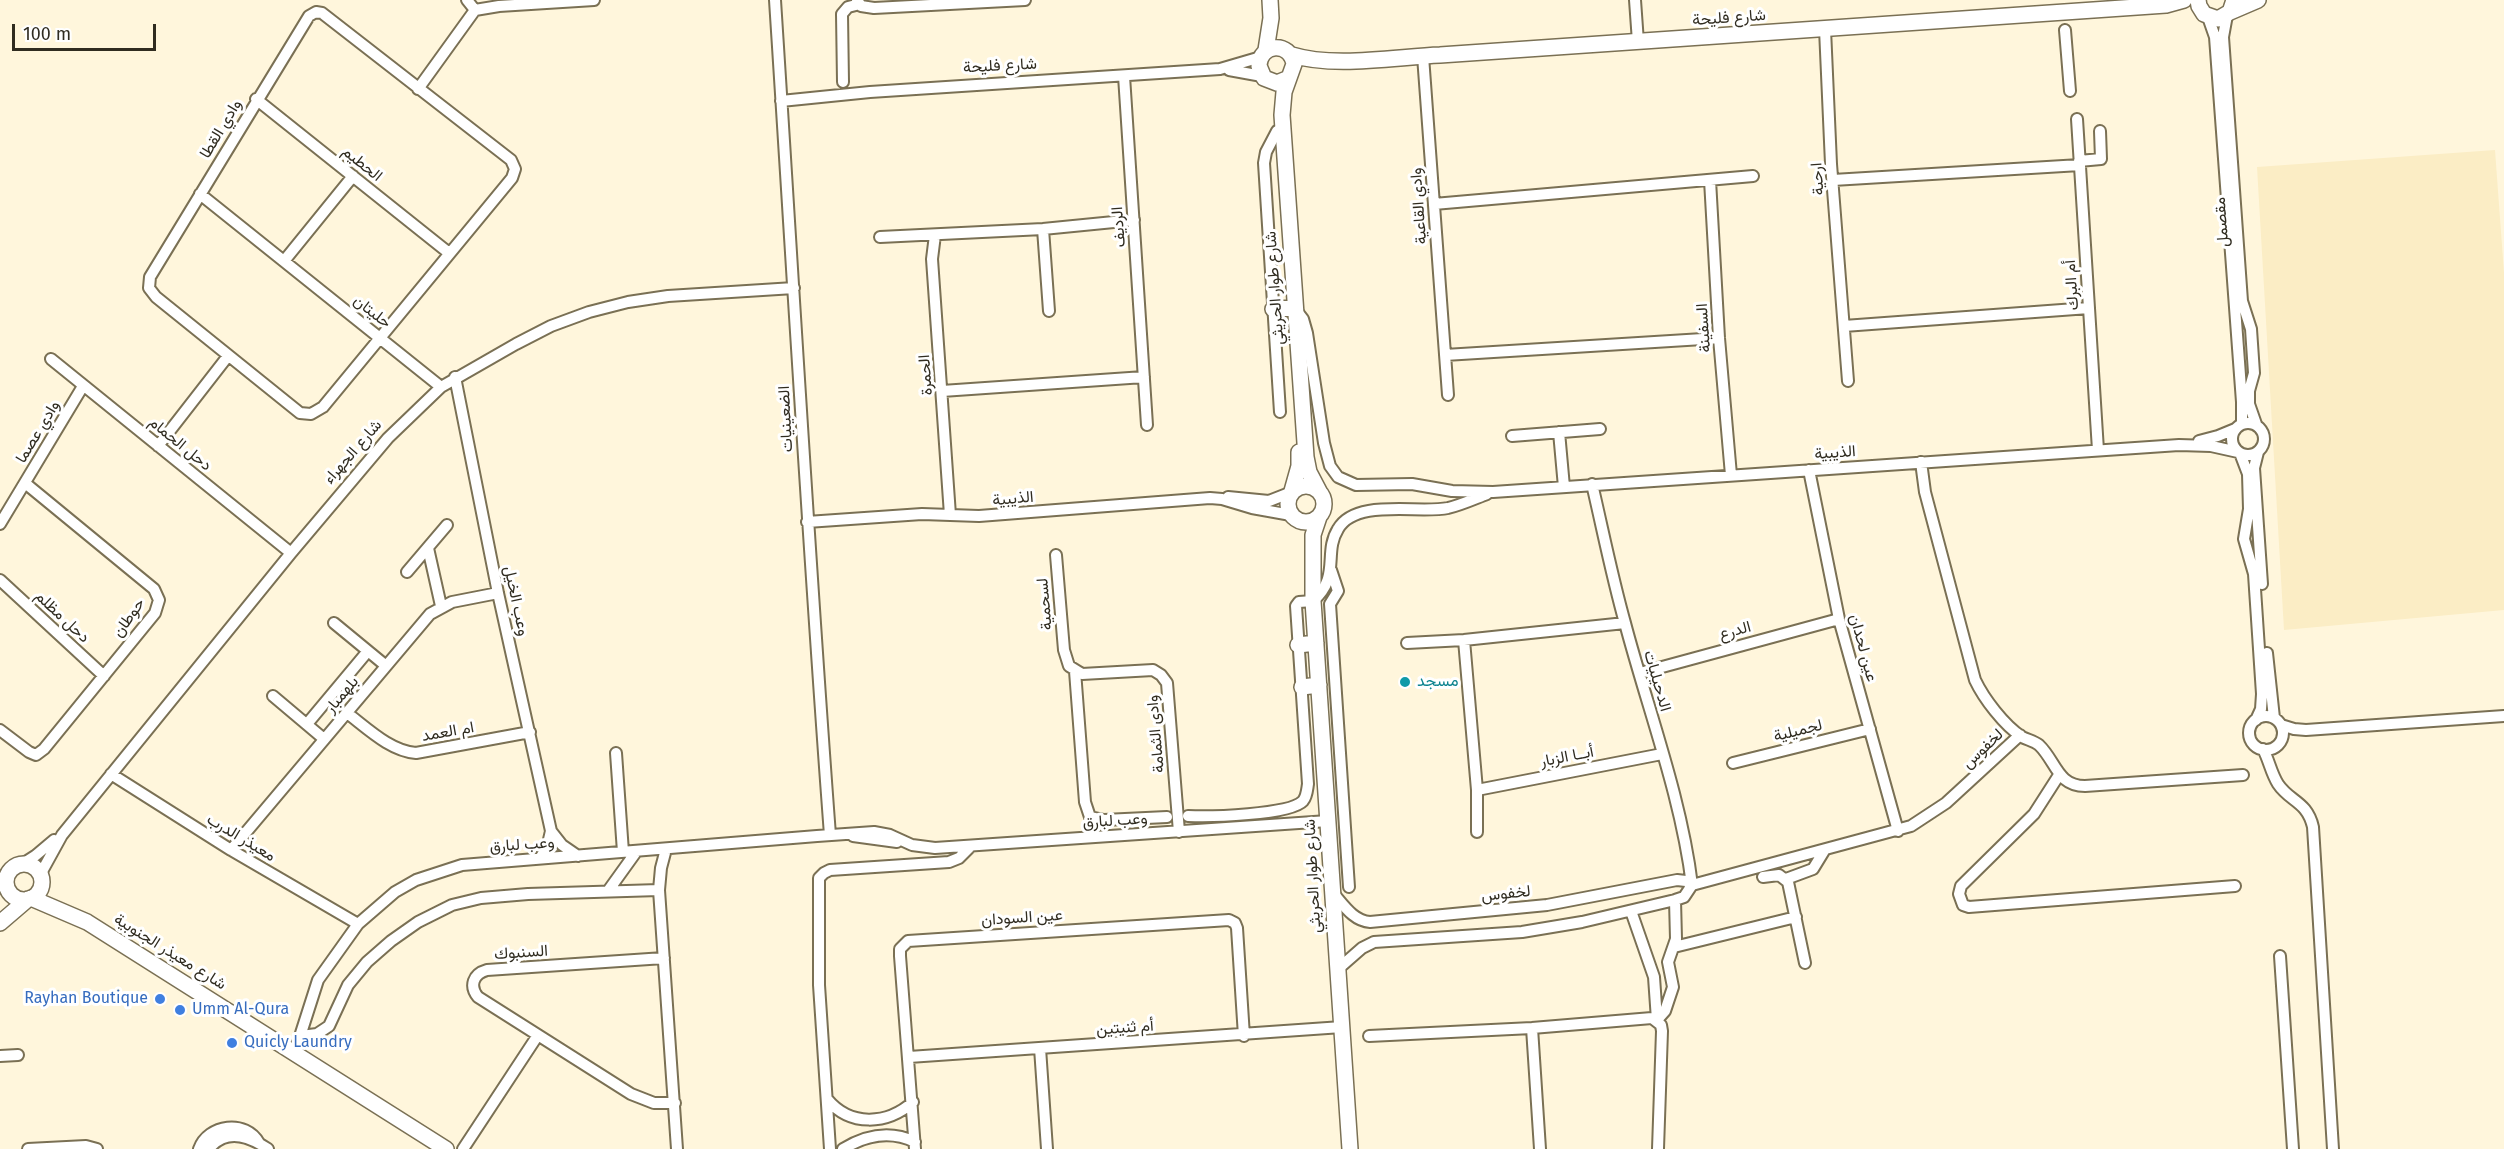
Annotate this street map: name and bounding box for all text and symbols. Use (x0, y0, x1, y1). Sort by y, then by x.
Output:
street label: شارع فليحة (1692, 6, 1766, 30)
scale bar (15, 12, 159, 50)
text: 100 m (23, 23, 71, 45)
street label: شارع فليحة (963, 54, 1037, 78)
street label: وادي القطا (196, 96, 246, 162)
street label: الحطيم (338, 142, 386, 186)
street label: ارحية (1807, 162, 1829, 196)
street label: وادي القاعية (1407, 167, 1431, 245)
street label: مقصمل (2211, 196, 2233, 248)
street label: الرديف (1108, 206, 1130, 248)
street label: شارع طوار الحريثي (1261, 231, 1289, 345)
street label: أم البرك (2061, 259, 2083, 311)
street label: حليتان (349, 291, 395, 333)
street label: السفينة (1693, 303, 1715, 353)
street label: الحمرة (915, 354, 937, 396)
street label: الضعينيات (775, 385, 797, 453)
street label: وادي عصما (12, 397, 64, 467)
street label: دحل الحمام (145, 413, 215, 475)
street label: شارع الجهراء (320, 416, 386, 488)
street label: الذيبية (1814, 442, 1856, 464)
street label: الذيبية (992, 488, 1034, 510)
street label: وعب الخيل (499, 564, 533, 638)
street label: لسحمية (1033, 577, 1057, 631)
street label: دحل مظلم (31, 587, 93, 647)
street label: حوطان (109, 595, 149, 641)
street label: عين لحدان (1845, 612, 1881, 684)
street label: الدرع (1717, 618, 1753, 644)
street label: الدحيليات (1639, 648, 1675, 714)
place label: مسجد (1417, 672, 1458, 692)
street label: بلهمبار (321, 673, 363, 717)
marker: مسجد (1398, 675, 1412, 689)
street label: وادى الثمامة (1143, 694, 1169, 774)
street label: لجميلية (1772, 716, 1824, 746)
street label: ام العمد (420, 718, 476, 746)
street label: لخفوس (1958, 725, 2008, 773)
street label: أبــا الزبار (1539, 742, 1595, 772)
street label: وعب لبارق (1082, 809, 1148, 833)
street label: معيذر الدرب (203, 810, 279, 866)
street label: شارع طوار الحريثي (1300, 819, 1326, 933)
street label: وعب لبارق (489, 833, 555, 857)
street label: لخفوس (1480, 882, 1532, 906)
street label: عين السودان (981, 906, 1063, 930)
street label: شارع معيذر الجنوبية (110, 910, 230, 994)
street label: السنبوك (493, 942, 549, 964)
place label: Rayhan Boutique (24, 989, 148, 1009)
marker: Rayhan Boutique (153, 992, 167, 1006)
place label: Umm Al-Qura (192, 1000, 289, 1020)
marker: Umm Al-Qura (173, 1003, 187, 1017)
street label: أم ثنيتين (1096, 1016, 1154, 1040)
place label: Quicly Laundry (244, 1033, 352, 1053)
marker: Quicly Laundry (225, 1036, 239, 1050)

